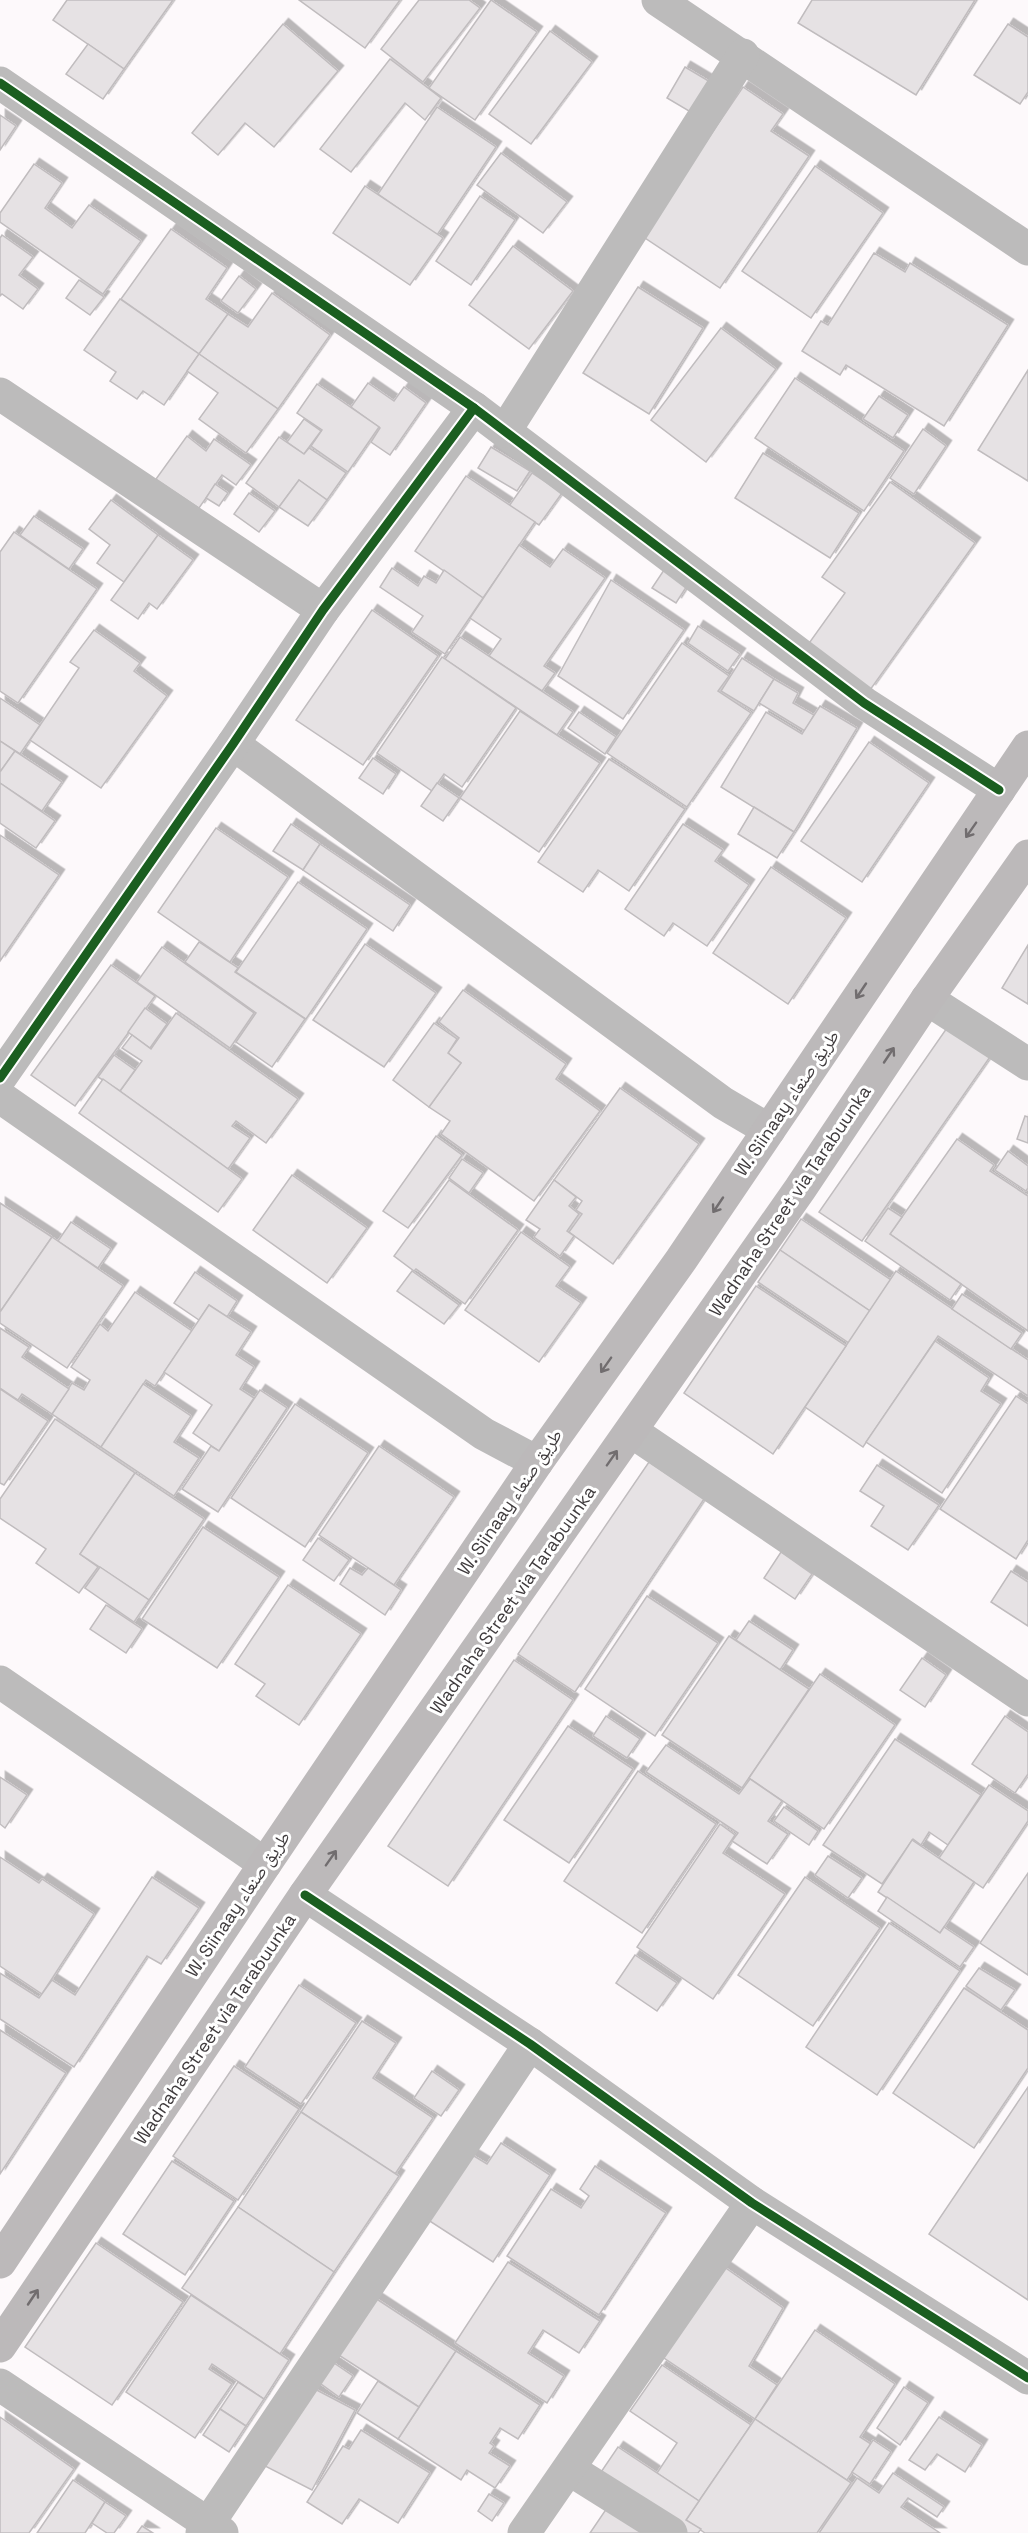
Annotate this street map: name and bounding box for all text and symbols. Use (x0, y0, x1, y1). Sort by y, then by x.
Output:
one-way arrow (965, 821, 977, 838)
one-way arrow (855, 982, 867, 999)
street label: W. Siinaay طريق صنعاء (729, 1025, 844, 1180)
one-way arrow (884, 1047, 896, 1064)
street label: Wadnaha Street via Tarabuunka (704, 1081, 876, 1321)
one-way arrow (712, 1197, 724, 1213)
one-way arrow (600, 1357, 612, 1373)
street label: W. Siinaay طريق صنعاء (452, 1424, 567, 1579)
one-way arrow (606, 1450, 619, 1466)
street label: Wadnaha Street via Tarabuunka (425, 1481, 600, 1718)
street label: W. Siinaay طريق صنعاء (180, 1826, 295, 1981)
one-way arrow (325, 1850, 337, 1867)
street label: Wadnaha Street via Tarabuunka (129, 1909, 301, 2149)
one-way arrow (27, 2289, 39, 2306)

